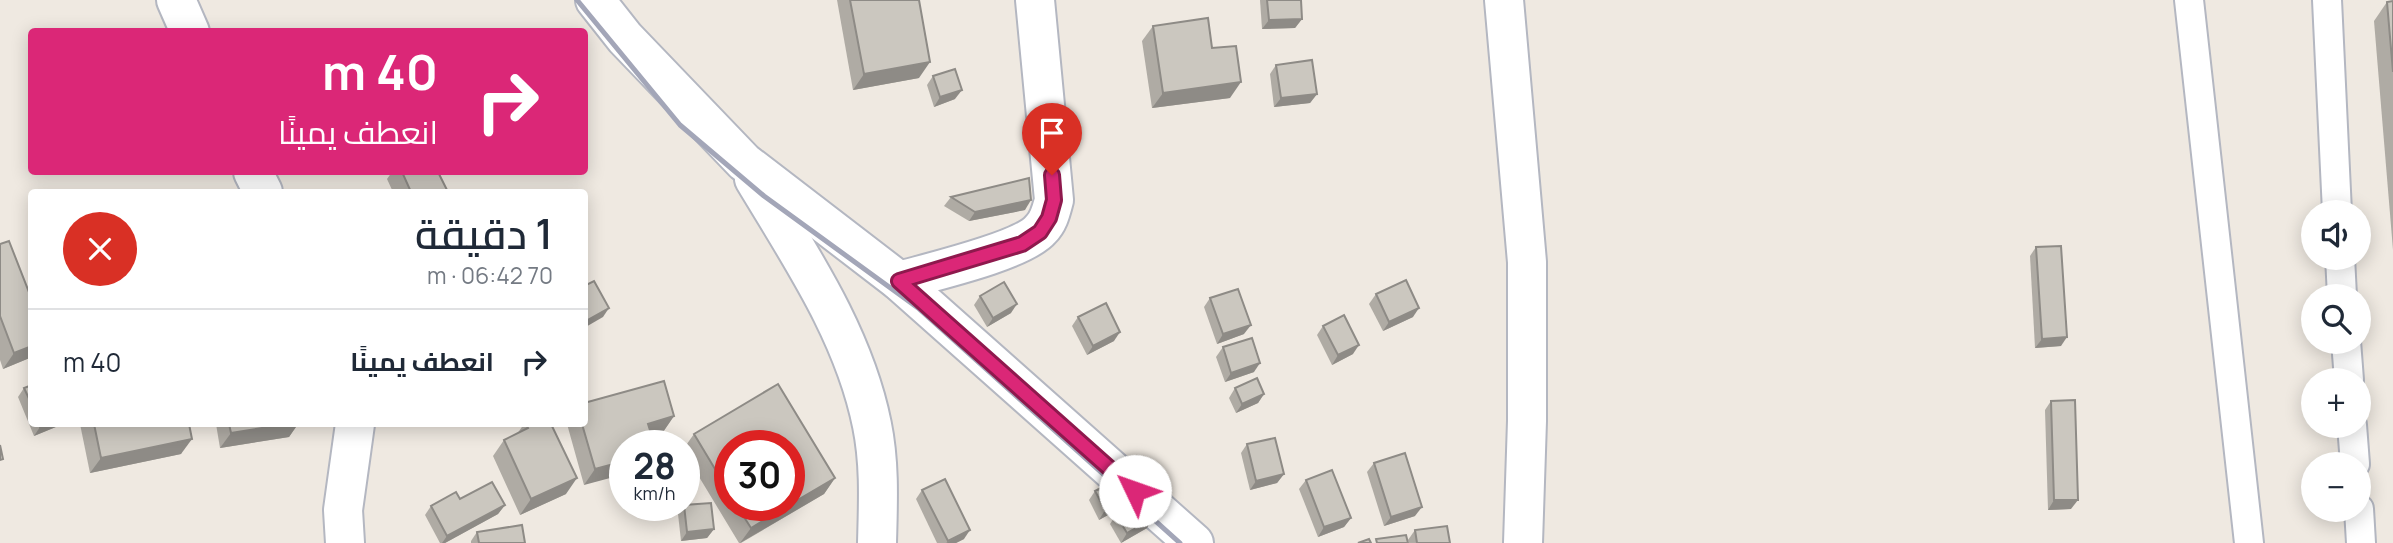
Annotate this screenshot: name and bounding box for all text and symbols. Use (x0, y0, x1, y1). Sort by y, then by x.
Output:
text: 40 m (322, 38, 438, 105)
icon: right (462, 56, 553, 147)
pin (1022, 103, 1082, 175)
text: انعطف يمينًا (278, 110, 438, 154)
icon: arrive (1033, 114, 1071, 152)
map controls (2301, 200, 2371, 522)
button: sound (2301, 200, 2371, 270)
text: 1 دقيقة (415, 204, 553, 262)
button: close (63, 212, 137, 286)
text: 70 m · 06:42 (427, 259, 553, 291)
button: search (2301, 284, 2371, 354)
text: انعطف يمينًا (350, 343, 494, 379)
icon: right (515, 343, 553, 381)
text: 40 m (63, 344, 121, 380)
button: + (2301, 368, 2371, 438)
speed limit sign: 30 (714, 430, 805, 521)
text: 28 (633, 442, 676, 490)
button: − (2301, 452, 2371, 522)
position arrow (1098, 454, 1172, 528)
text: km/h (634, 481, 675, 505)

